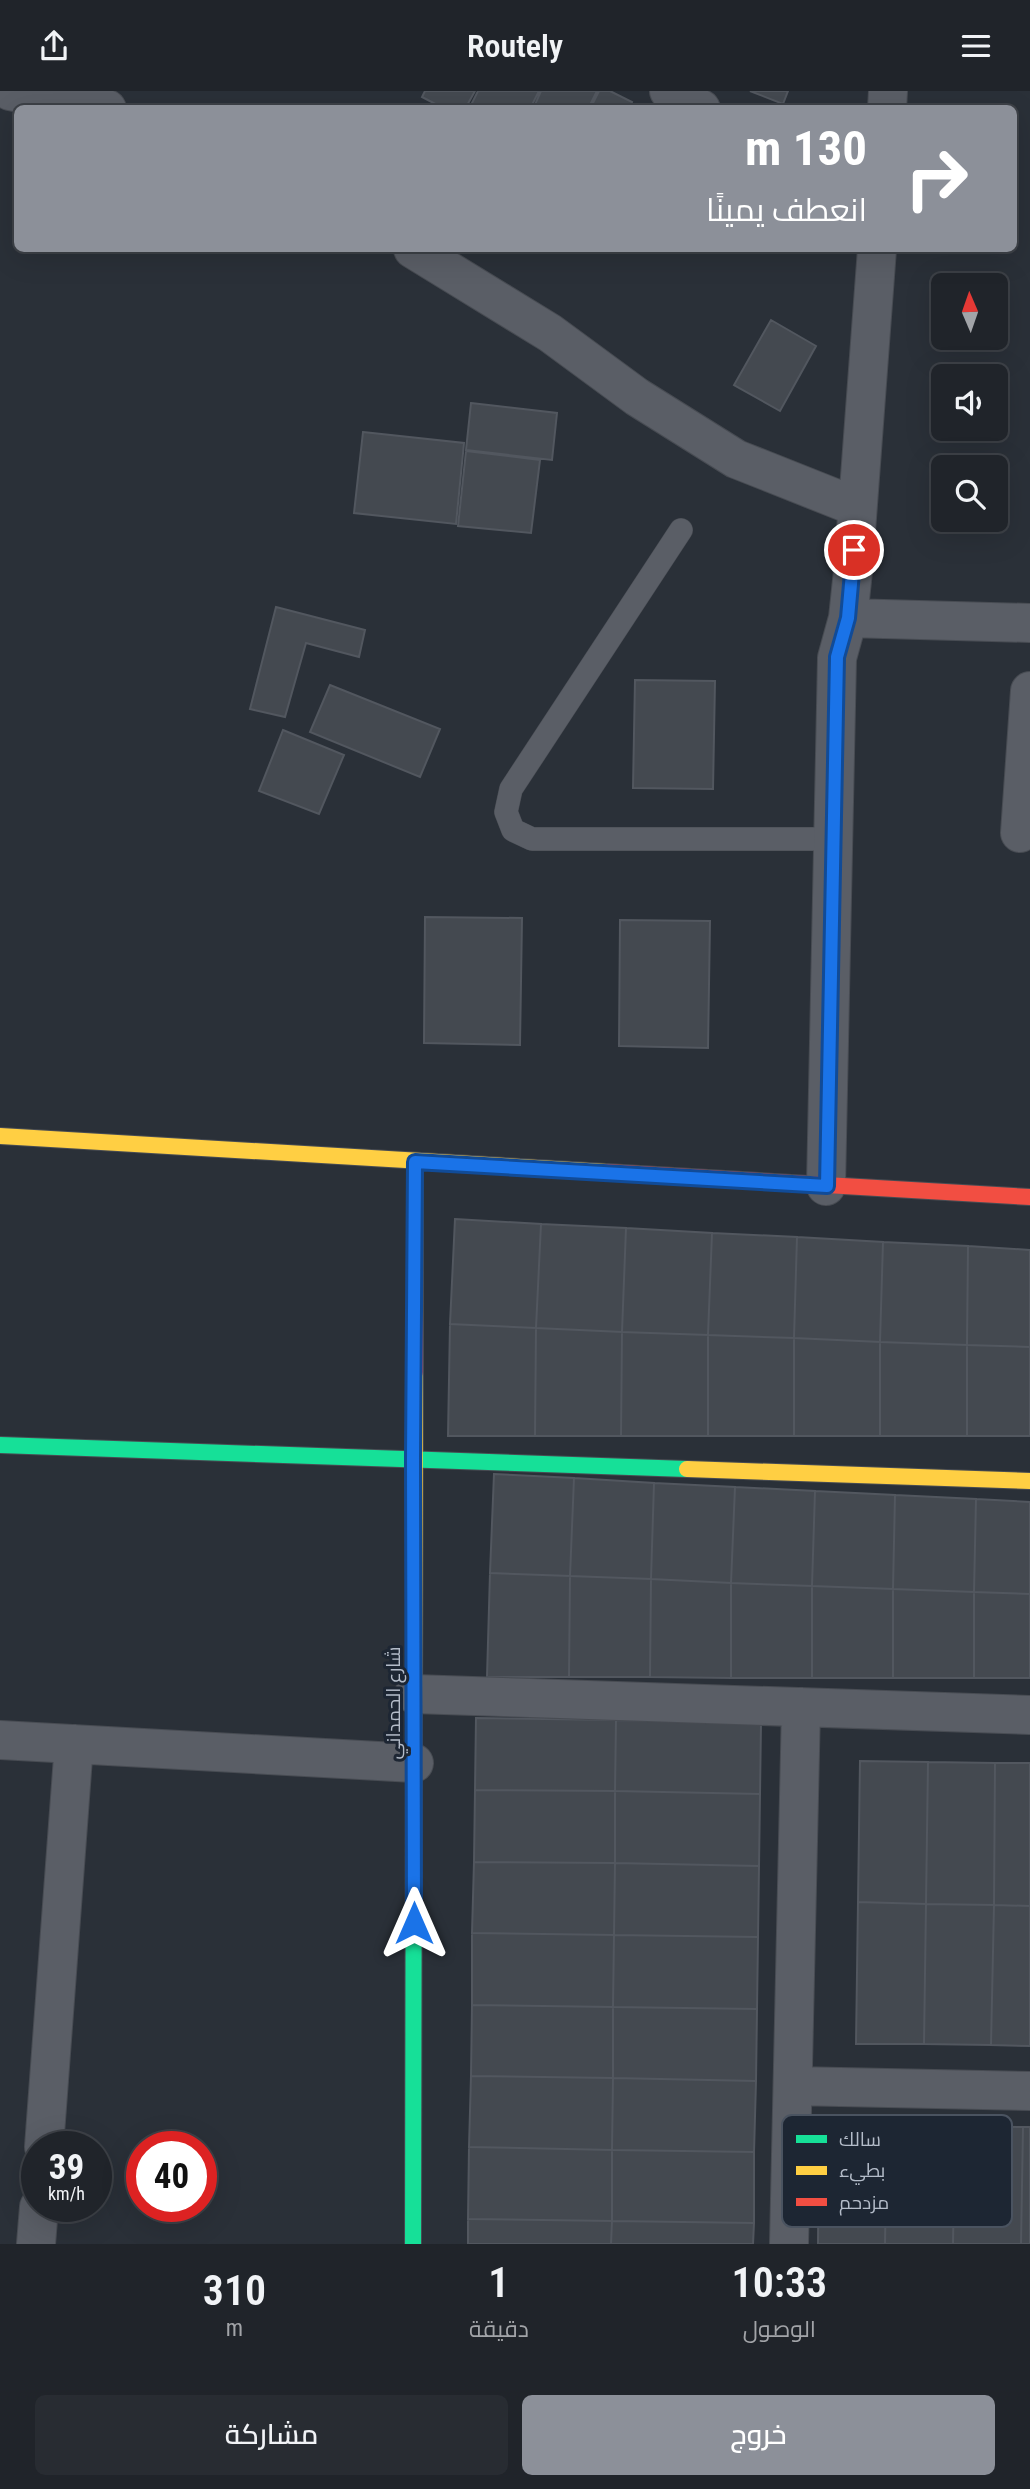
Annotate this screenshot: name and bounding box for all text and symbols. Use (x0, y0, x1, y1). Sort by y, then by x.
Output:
icon: share (35, 27, 73, 65)
text: Routely (467, 27, 563, 65)
icon: menu (957, 27, 995, 65)
text: 130 m (745, 120, 867, 177)
icon: right (891, 133, 982, 224)
text: انعطف يمينًا (706, 191, 867, 229)
north arrow (931, 273, 1008, 350)
map controls (931, 273, 1008, 532)
button: sound (931, 364, 1008, 441)
button: search (931, 455, 1008, 532)
pin (824, 520, 884, 580)
icon: arrive (835, 531, 873, 569)
street label: شارع الحمداني (382, 1647, 408, 1759)
position arrow (377, 1886, 451, 1960)
legend (782, 2115, 1012, 2227)
text: سالك (839, 2128, 881, 2151)
speed limit sign: 40 (126, 2131, 217, 2222)
text: 39 (49, 2147, 84, 2188)
text: بطيء (839, 2159, 885, 2185)
text: km/h (48, 2183, 85, 2204)
text: مزدحم (839, 2191, 889, 2216)
text: 1 (488, 2258, 509, 2307)
text: 10:33 (732, 2258, 827, 2307)
text: 310 (203, 2266, 266, 2315)
text: m (226, 2315, 243, 2342)
text: دقيقة (469, 2316, 529, 2343)
text: الوصول (743, 2316, 816, 2343)
button: مشاركة (35, 2395, 508, 2475)
button: خروج (522, 2395, 995, 2475)

